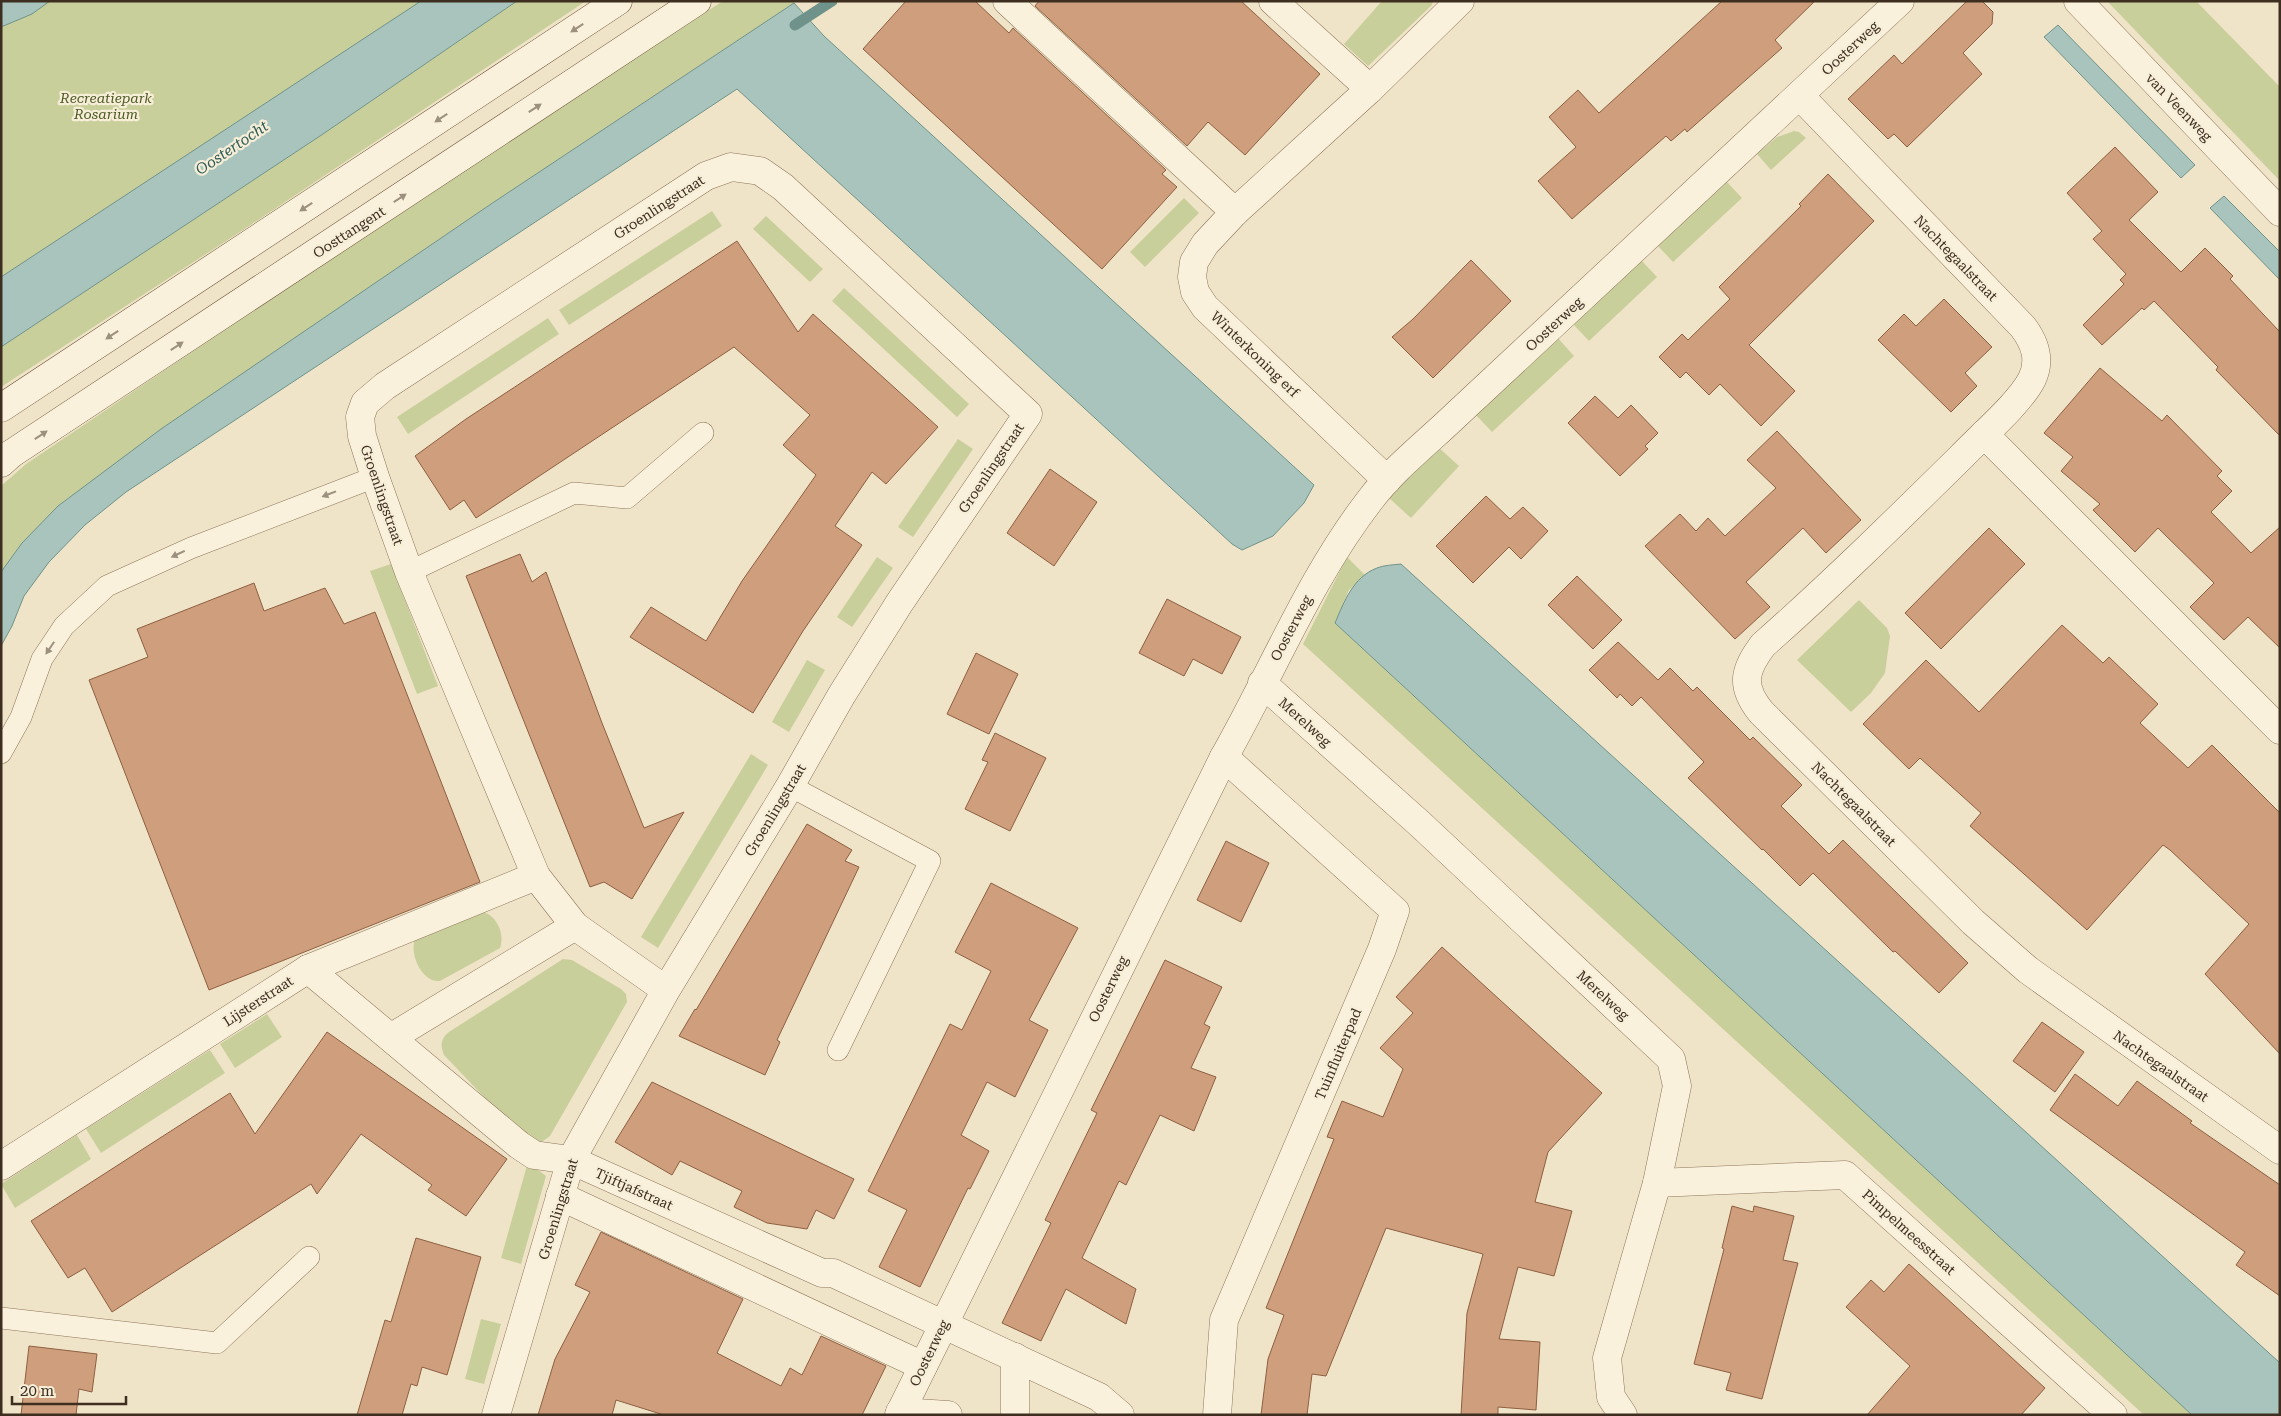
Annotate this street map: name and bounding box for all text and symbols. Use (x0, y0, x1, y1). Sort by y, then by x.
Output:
street label: Oosterweg (1818, 18, 1882, 78)
one-way arrow (570, 23, 584, 33)
street label: van Veenweg (2143, 70, 2215, 144)
park label: Recreatiepark Rosarium (59, 90, 152, 122)
one-way arrow (529, 103, 542, 113)
one-way arrow (435, 113, 448, 122)
water label: Oostertocht (192, 117, 272, 179)
street label: Groenlingstraat (611, 172, 707, 242)
one-way arrow (393, 193, 406, 203)
one-way arrow (299, 202, 313, 212)
street label: Oosttangent (310, 203, 388, 261)
street label: Nachtegaalstraat (1911, 212, 2001, 304)
street label: Oosterweg (1522, 294, 1586, 354)
street label: Winterkoning erf (1208, 308, 1303, 400)
one-way arrow (105, 331, 119, 340)
one-way arrow (170, 341, 183, 350)
street label: Groenlingstraat (955, 420, 1027, 516)
one-way arrow (34, 430, 48, 440)
street label: Groenlingstraat (357, 443, 407, 547)
one-way arrow (321, 490, 336, 498)
one-way arrow (171, 550, 185, 558)
street label: Oosterweg (1267, 592, 1315, 664)
one-way arrow (45, 641, 55, 654)
street label: Merelweg (1275, 694, 1335, 750)
street label: Nachtegaalstraat (1808, 758, 1900, 850)
street label: Groenlingstraat (741, 761, 809, 859)
street label: Oosterweg (1085, 953, 1131, 1025)
street label: Merelweg (1574, 967, 1632, 1023)
street label: Lijsterstraat (220, 972, 296, 1030)
street label: Tuinfluiterpad (1311, 1006, 1365, 1102)
street label: Nachtegaalstraat (2110, 1027, 2212, 1105)
street label: Groenlingstraat (535, 1156, 581, 1262)
street label: Tjiftjafstraat (593, 1165, 675, 1213)
street label: Pimpelmeesstraat (1859, 1186, 1959, 1278)
street label: Oosterweg (906, 1317, 952, 1389)
scale bar (12, 1374, 126, 1406)
text: 20 m (20, 1382, 55, 1400)

